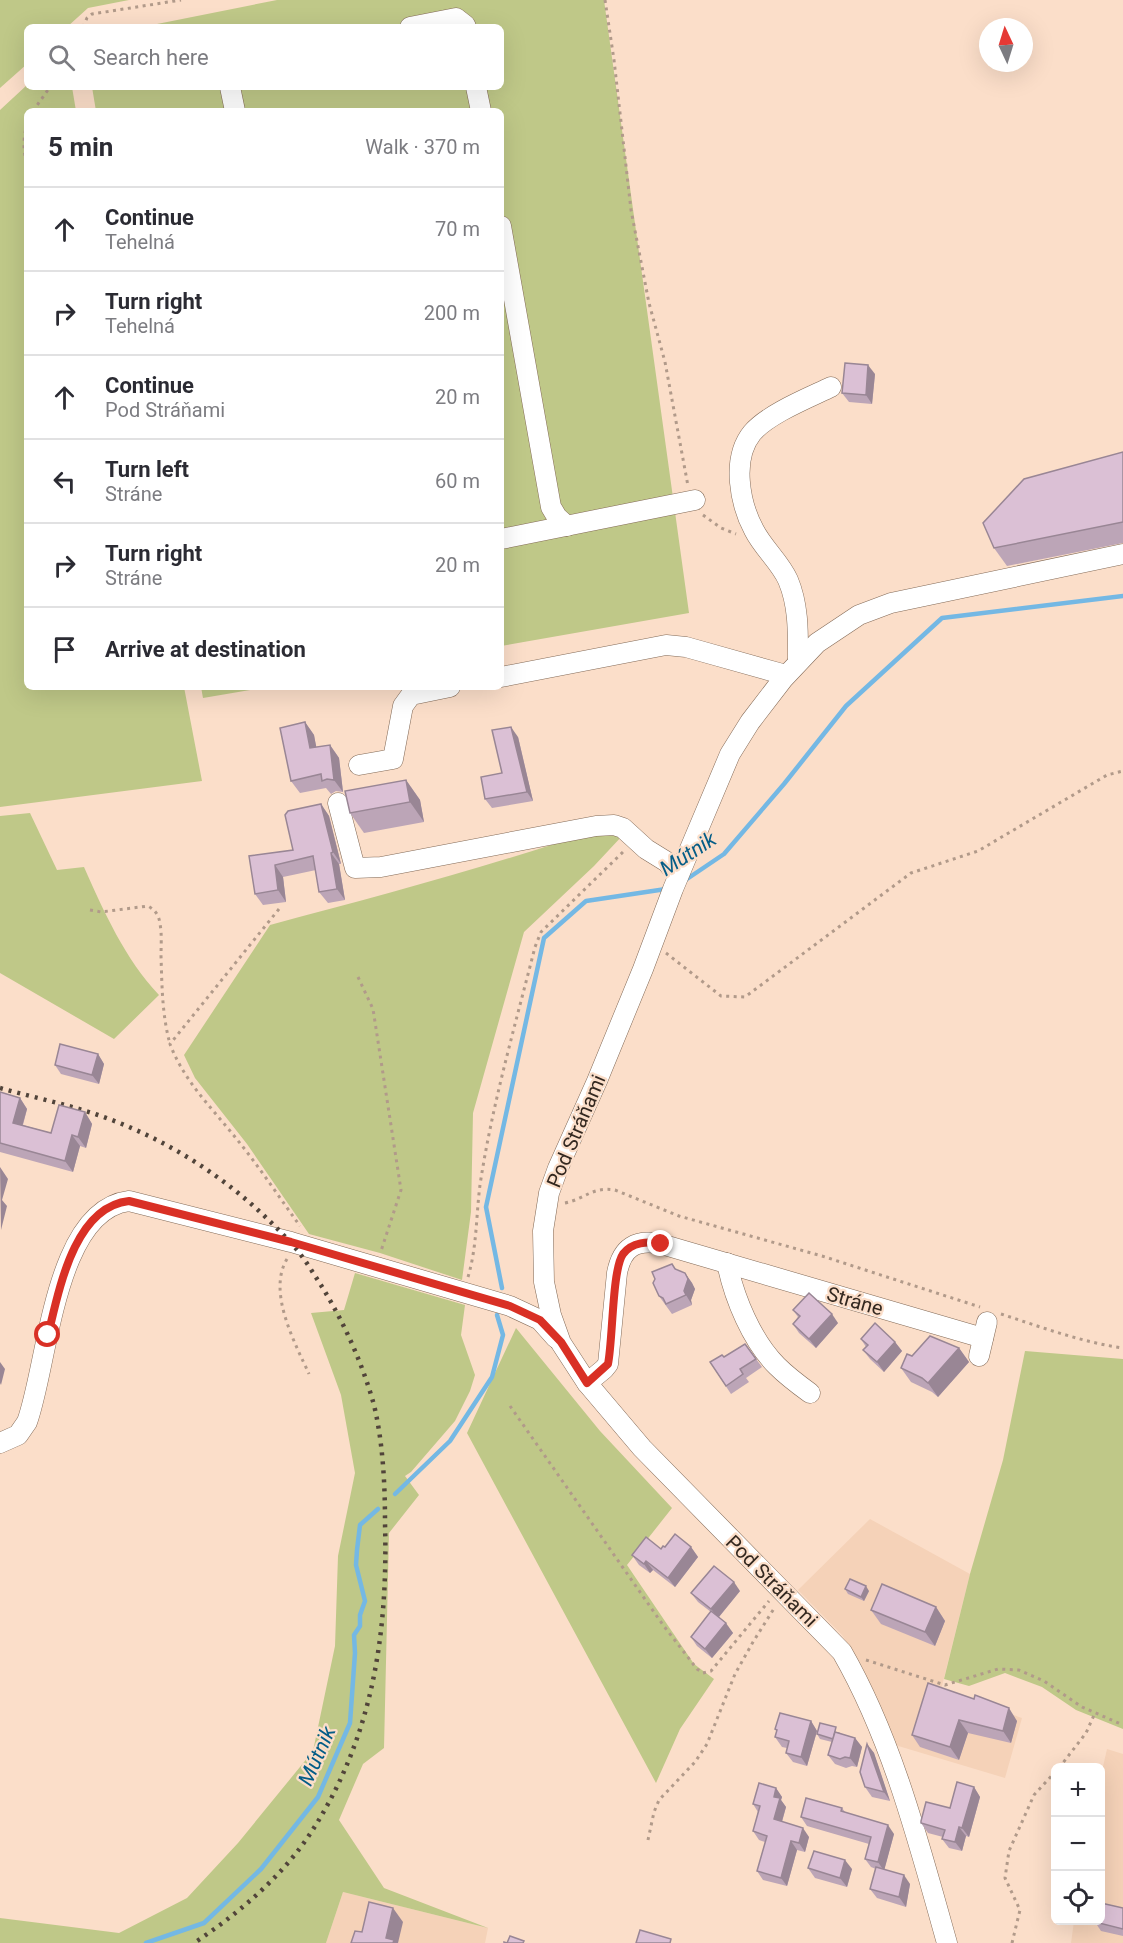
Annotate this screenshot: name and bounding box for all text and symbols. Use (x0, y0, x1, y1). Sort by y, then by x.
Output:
north arrow (979, 18, 1033, 72)
search box (24, 24, 504, 90)
icon: search (45, 41, 78, 74)
text: Search here (93, 45, 209, 70)
text: 5 min (48, 132, 113, 162)
text: Walk · 370 m (365, 135, 480, 159)
text: Continue (105, 205, 194, 230)
icon: ahead (48, 213, 81, 246)
text: 70 m (435, 217, 480, 241)
text: Tehelná (105, 230, 175, 254)
text: Turn right (105, 289, 202, 314)
icon: right (48, 297, 81, 330)
text: 200 m (424, 301, 480, 325)
text: Tehelná (105, 314, 175, 338)
text: Continue (105, 373, 194, 398)
icon: ahead (48, 381, 81, 414)
text: 20 m (435, 385, 480, 409)
text: Pod Stráňami (105, 398, 225, 422)
text: Turn left (105, 457, 189, 482)
icon: left (48, 465, 81, 498)
text: 60 m (435, 469, 480, 493)
text: Stráne (105, 482, 162, 506)
text: Turn right (105, 541, 202, 566)
icon: right (48, 549, 81, 582)
text: 20 m (435, 553, 480, 577)
text: Stráne (105, 566, 162, 590)
icon: arrive (48, 633, 81, 666)
text: Arrive at destination (105, 637, 306, 662)
water label: Mútnik (655, 827, 721, 881)
street label: Pod Stráňami (541, 1071, 611, 1191)
route end (647, 1230, 673, 1256)
street label: Stráne (824, 1282, 886, 1320)
route start (34, 1321, 60, 1347)
street label: Pod Stráňami (721, 1530, 823, 1632)
water label: Mútnik (293, 1722, 341, 1789)
map controls (1051, 1763, 1105, 1925)
button: + (1051, 1763, 1105, 1817)
button: − (1051, 1817, 1105, 1871)
button: locate (1051, 1871, 1105, 1925)

